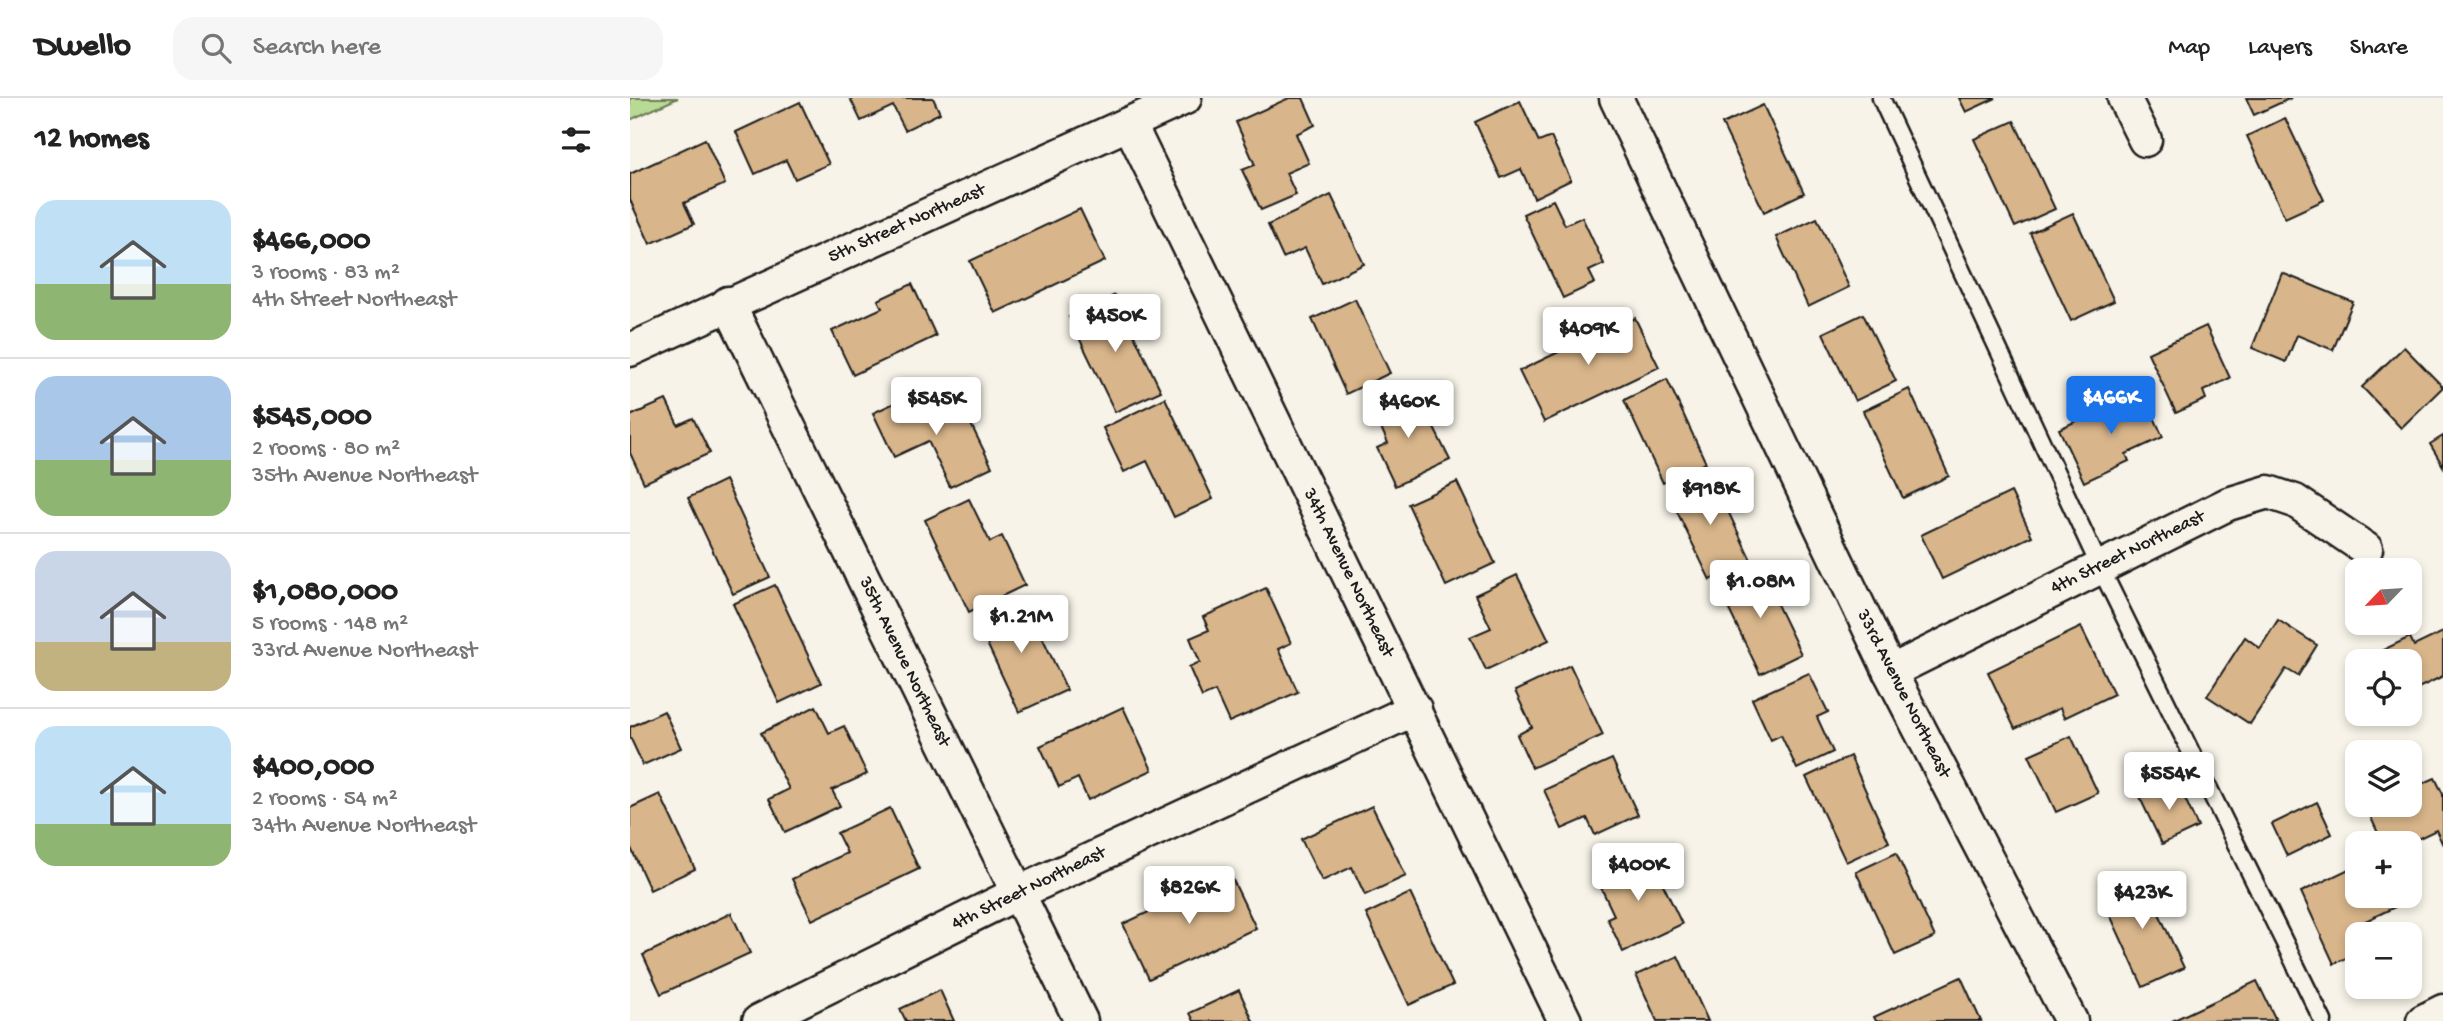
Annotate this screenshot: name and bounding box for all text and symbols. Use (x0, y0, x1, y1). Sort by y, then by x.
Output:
search box (173, 17, 663, 80)
text: Dwello (35, 29, 131, 67)
icon: search (197, 29, 235, 67)
text: Search here (253, 33, 381, 64)
text: Map (2168, 34, 2210, 63)
text: Layers (2248, 34, 2312, 63)
text: Share (2350, 34, 2408, 63)
icon: filters (557, 121, 595, 159)
text: 12 homes (35, 123, 148, 158)
street label: 5th Street Northeast (825, 178, 991, 269)
text: $466,000 (252, 225, 371, 260)
icon: home (91, 228, 175, 312)
text: 3 rooms · 83 m² (252, 260, 400, 287)
text: 4th Street Northeast (252, 287, 456, 314)
pin: $450K (1066, 294, 1164, 354)
text: $450K (1085, 303, 1145, 330)
pin: $409K (1539, 308, 1637, 367)
text: $409K (1559, 316, 1617, 343)
pin: $466K (2062, 376, 2160, 436)
pin: $545K (887, 378, 985, 437)
pin: $460K (1359, 380, 1457, 440)
text: $466K (2082, 385, 2140, 412)
text: $545K (907, 386, 965, 413)
text: $460K (1379, 389, 1437, 416)
text: $545,000 (252, 401, 372, 436)
icon: home (91, 404, 175, 488)
text: 2 rooms · 80 m² (252, 436, 400, 463)
text: 35th Avenue Northeast (252, 463, 477, 490)
pin: $918K (1661, 468, 1759, 527)
text: $918K (1682, 476, 1738, 503)
street label: 34th Avenue Northeast (1297, 484, 1400, 663)
street label: 4th Street Northeast (2047, 505, 2211, 600)
north arrow (2345, 558, 2422, 635)
map controls (2345, 558, 2422, 999)
pin: $1.08M (1703, 560, 1817, 620)
text: $1.08M (1726, 569, 1794, 596)
street label: 35th Avenue Northeast (852, 572, 956, 753)
text: $1,080,000 (252, 576, 398, 611)
icon: home (91, 579, 175, 663)
pin: $1.21M (964, 596, 1078, 655)
text: $1.21M (989, 604, 1053, 631)
street label: 33rd Avenue Northeast (1850, 605, 1956, 784)
text: 5 rooms · 148 m² (252, 611, 408, 638)
text: 33rd Avenue Northeast (252, 638, 477, 665)
button: locate (2345, 649, 2422, 726)
button: layers (2345, 740, 2422, 817)
text: $400,000 (252, 751, 374, 786)
pin: $554K (2120, 752, 2218, 812)
icon: home (91, 754, 175, 838)
text: $554K (2140, 761, 2198, 788)
text: 2 rooms · 54 m² (252, 786, 398, 813)
text: 34th Avenue Northeast (252, 813, 476, 840)
button: + (2345, 831, 2422, 908)
street label: 4th Street Northeast (948, 841, 1112, 936)
pin: $400K (1589, 844, 1687, 903)
text: $400K (1608, 852, 1668, 879)
pin: $826K (1140, 866, 1238, 926)
pin: $423K (2093, 872, 2191, 931)
text: $826K (1160, 875, 1218, 902)
text: $423K (2113, 880, 2171, 907)
button: − (2345, 922, 2422, 999)

